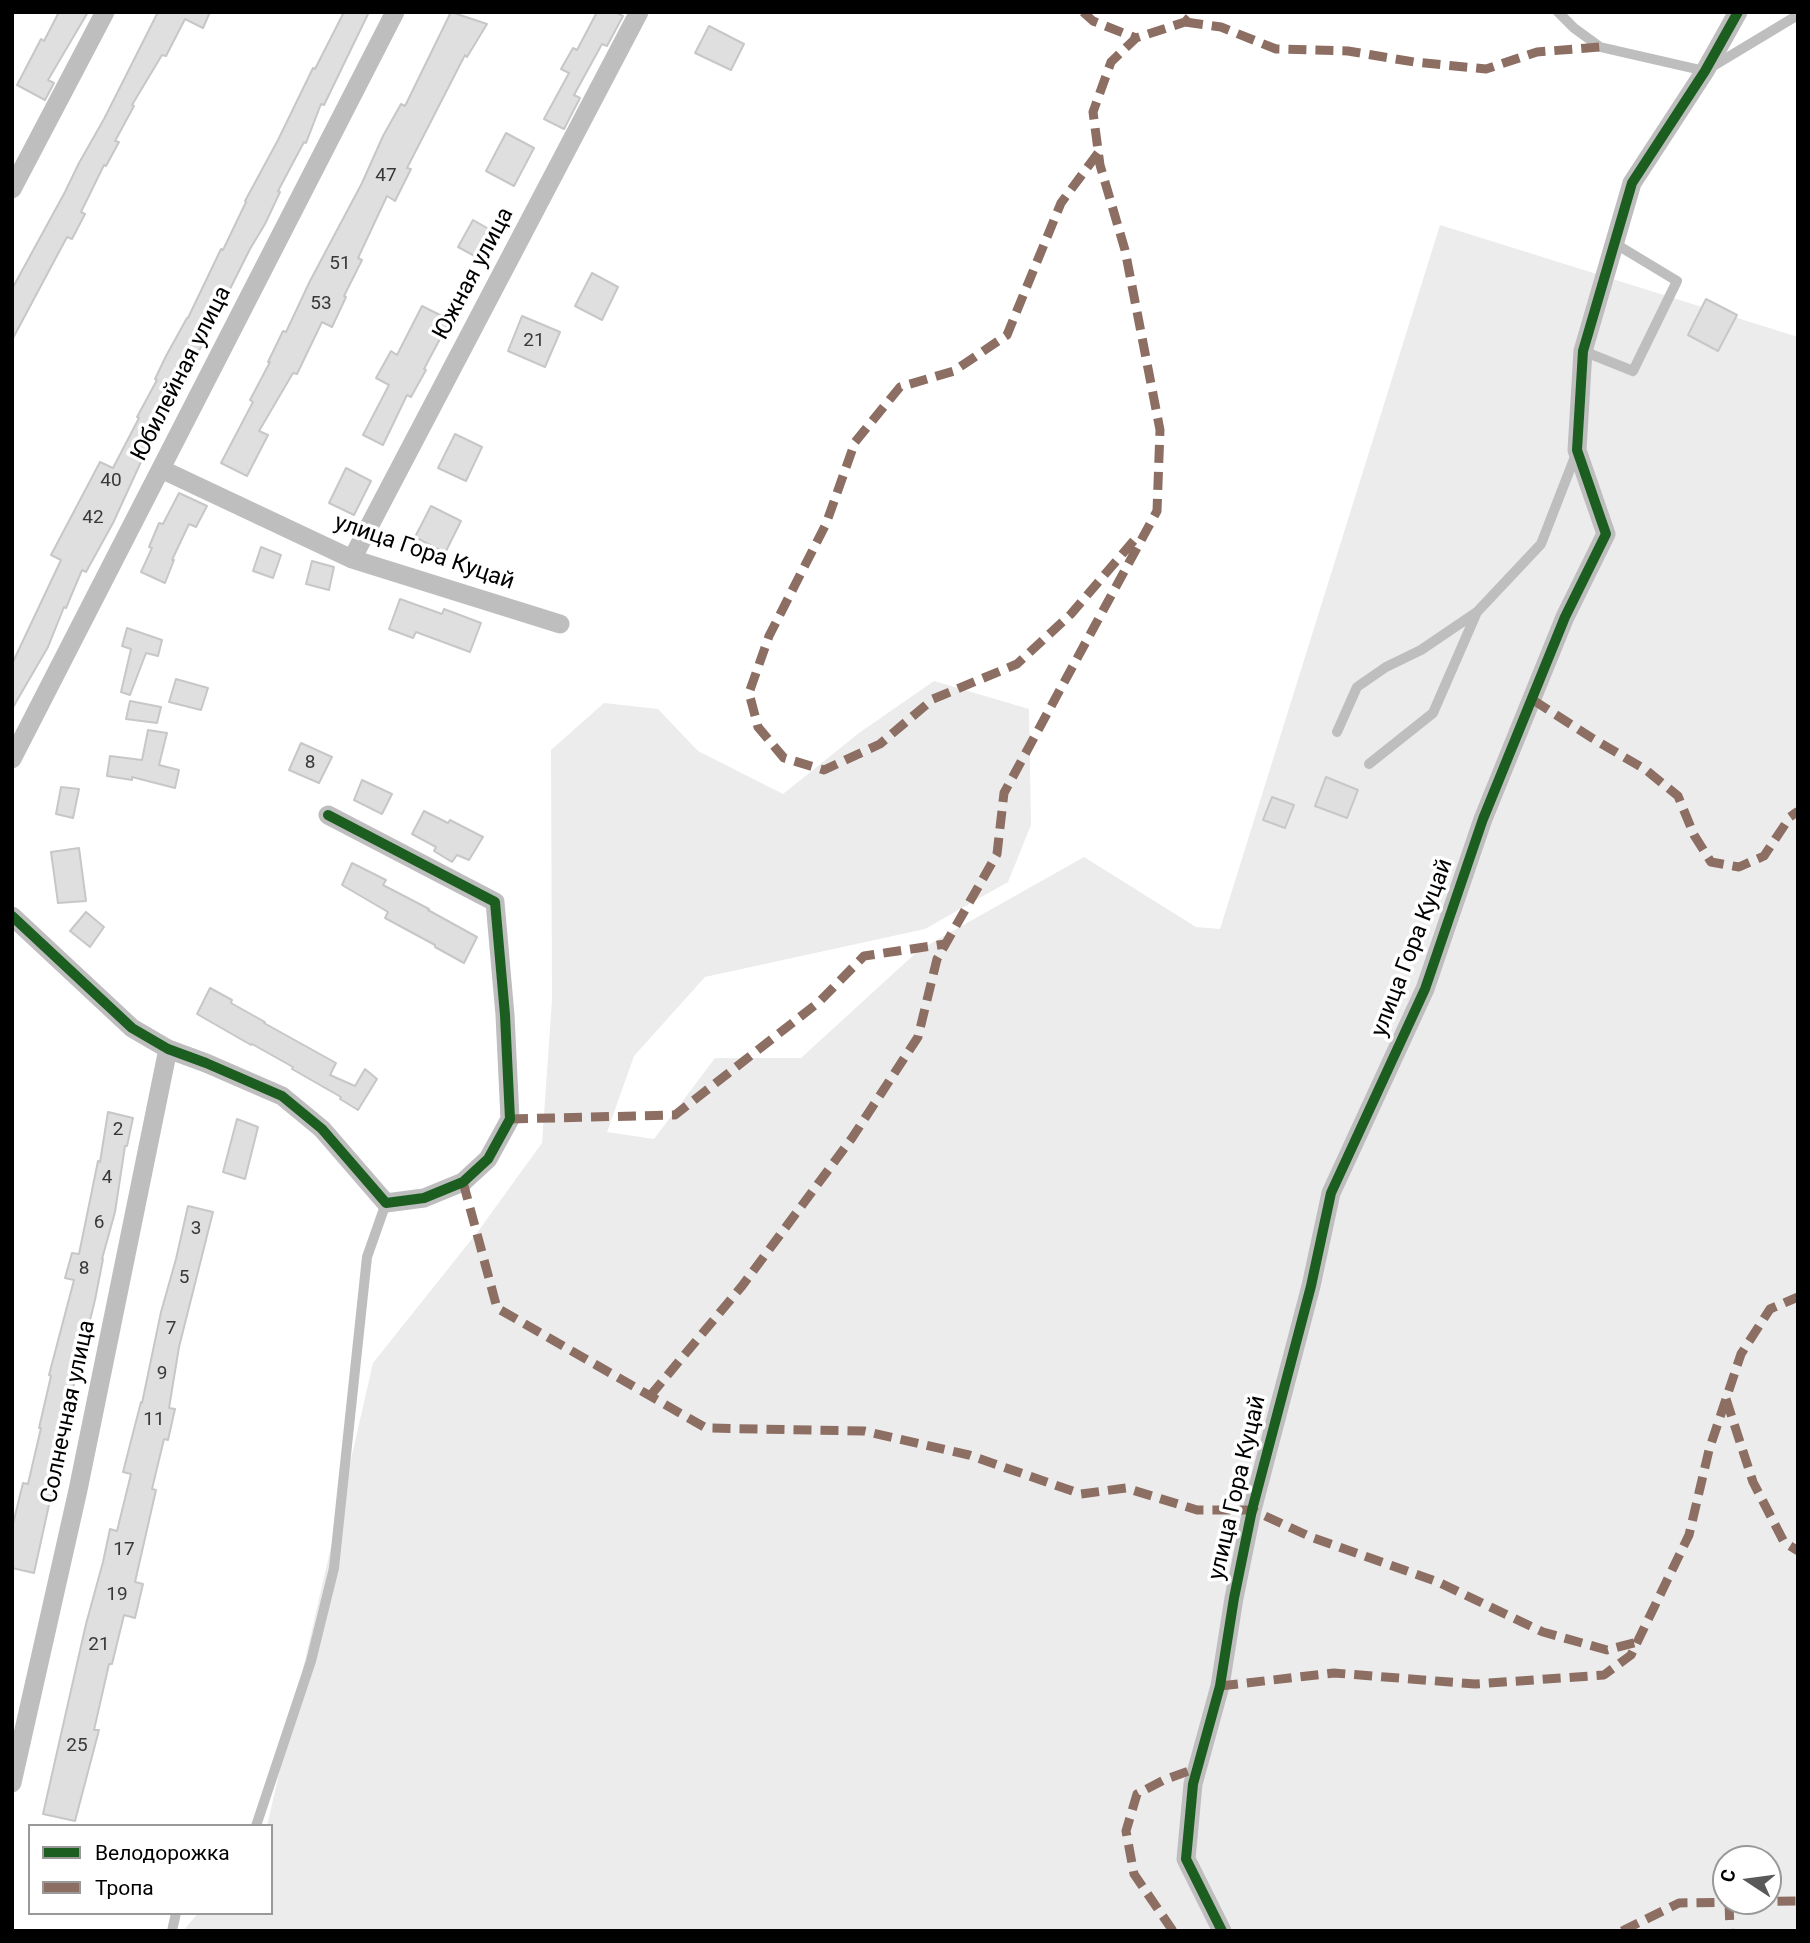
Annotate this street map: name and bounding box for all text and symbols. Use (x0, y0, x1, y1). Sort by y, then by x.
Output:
house number: 47 (375, 165, 397, 187)
street label: Южная улица (428, 203, 520, 345)
house number: 51 (329, 253, 351, 275)
street label: Юбилейная улица (126, 282, 238, 466)
house number: 53 (310, 293, 332, 315)
house number: 21 (523, 330, 545, 352)
house number: 40 (100, 470, 122, 492)
house number: 42 (82, 507, 104, 529)
street label: улица Гора Куцай (330, 509, 518, 597)
house number: 8 (305, 752, 315, 774)
street label: улица Гора Куцай (1366, 855, 1460, 1041)
house number: 2 (113, 1119, 123, 1141)
house number: 4 (102, 1167, 112, 1189)
house number: 6 (94, 1212, 104, 1234)
house number: 3 (191, 1218, 201, 1240)
house number: 8 (79, 1258, 89, 1280)
house number: 5 (179, 1267, 189, 1289)
street label: Солнечная улица (36, 1318, 102, 1506)
house number: 7 (166, 1318, 176, 1340)
house number: 9 (157, 1363, 167, 1385)
street label: улица Гора Куцай (1203, 1393, 1273, 1583)
house number: 11 (143, 1409, 165, 1431)
house number: 17 (113, 1539, 135, 1561)
house number: 19 (106, 1584, 128, 1606)
house number: 21 (88, 1634, 110, 1656)
house number: 25 (66, 1735, 88, 1757)
legend (28, 1824, 273, 1915)
text: Велодорожка (95, 1841, 230, 1865)
north arrow (1712, 1845, 1782, 1915)
text: С (1715, 1867, 1741, 1884)
text: Тропа (95, 1876, 154, 1900)

